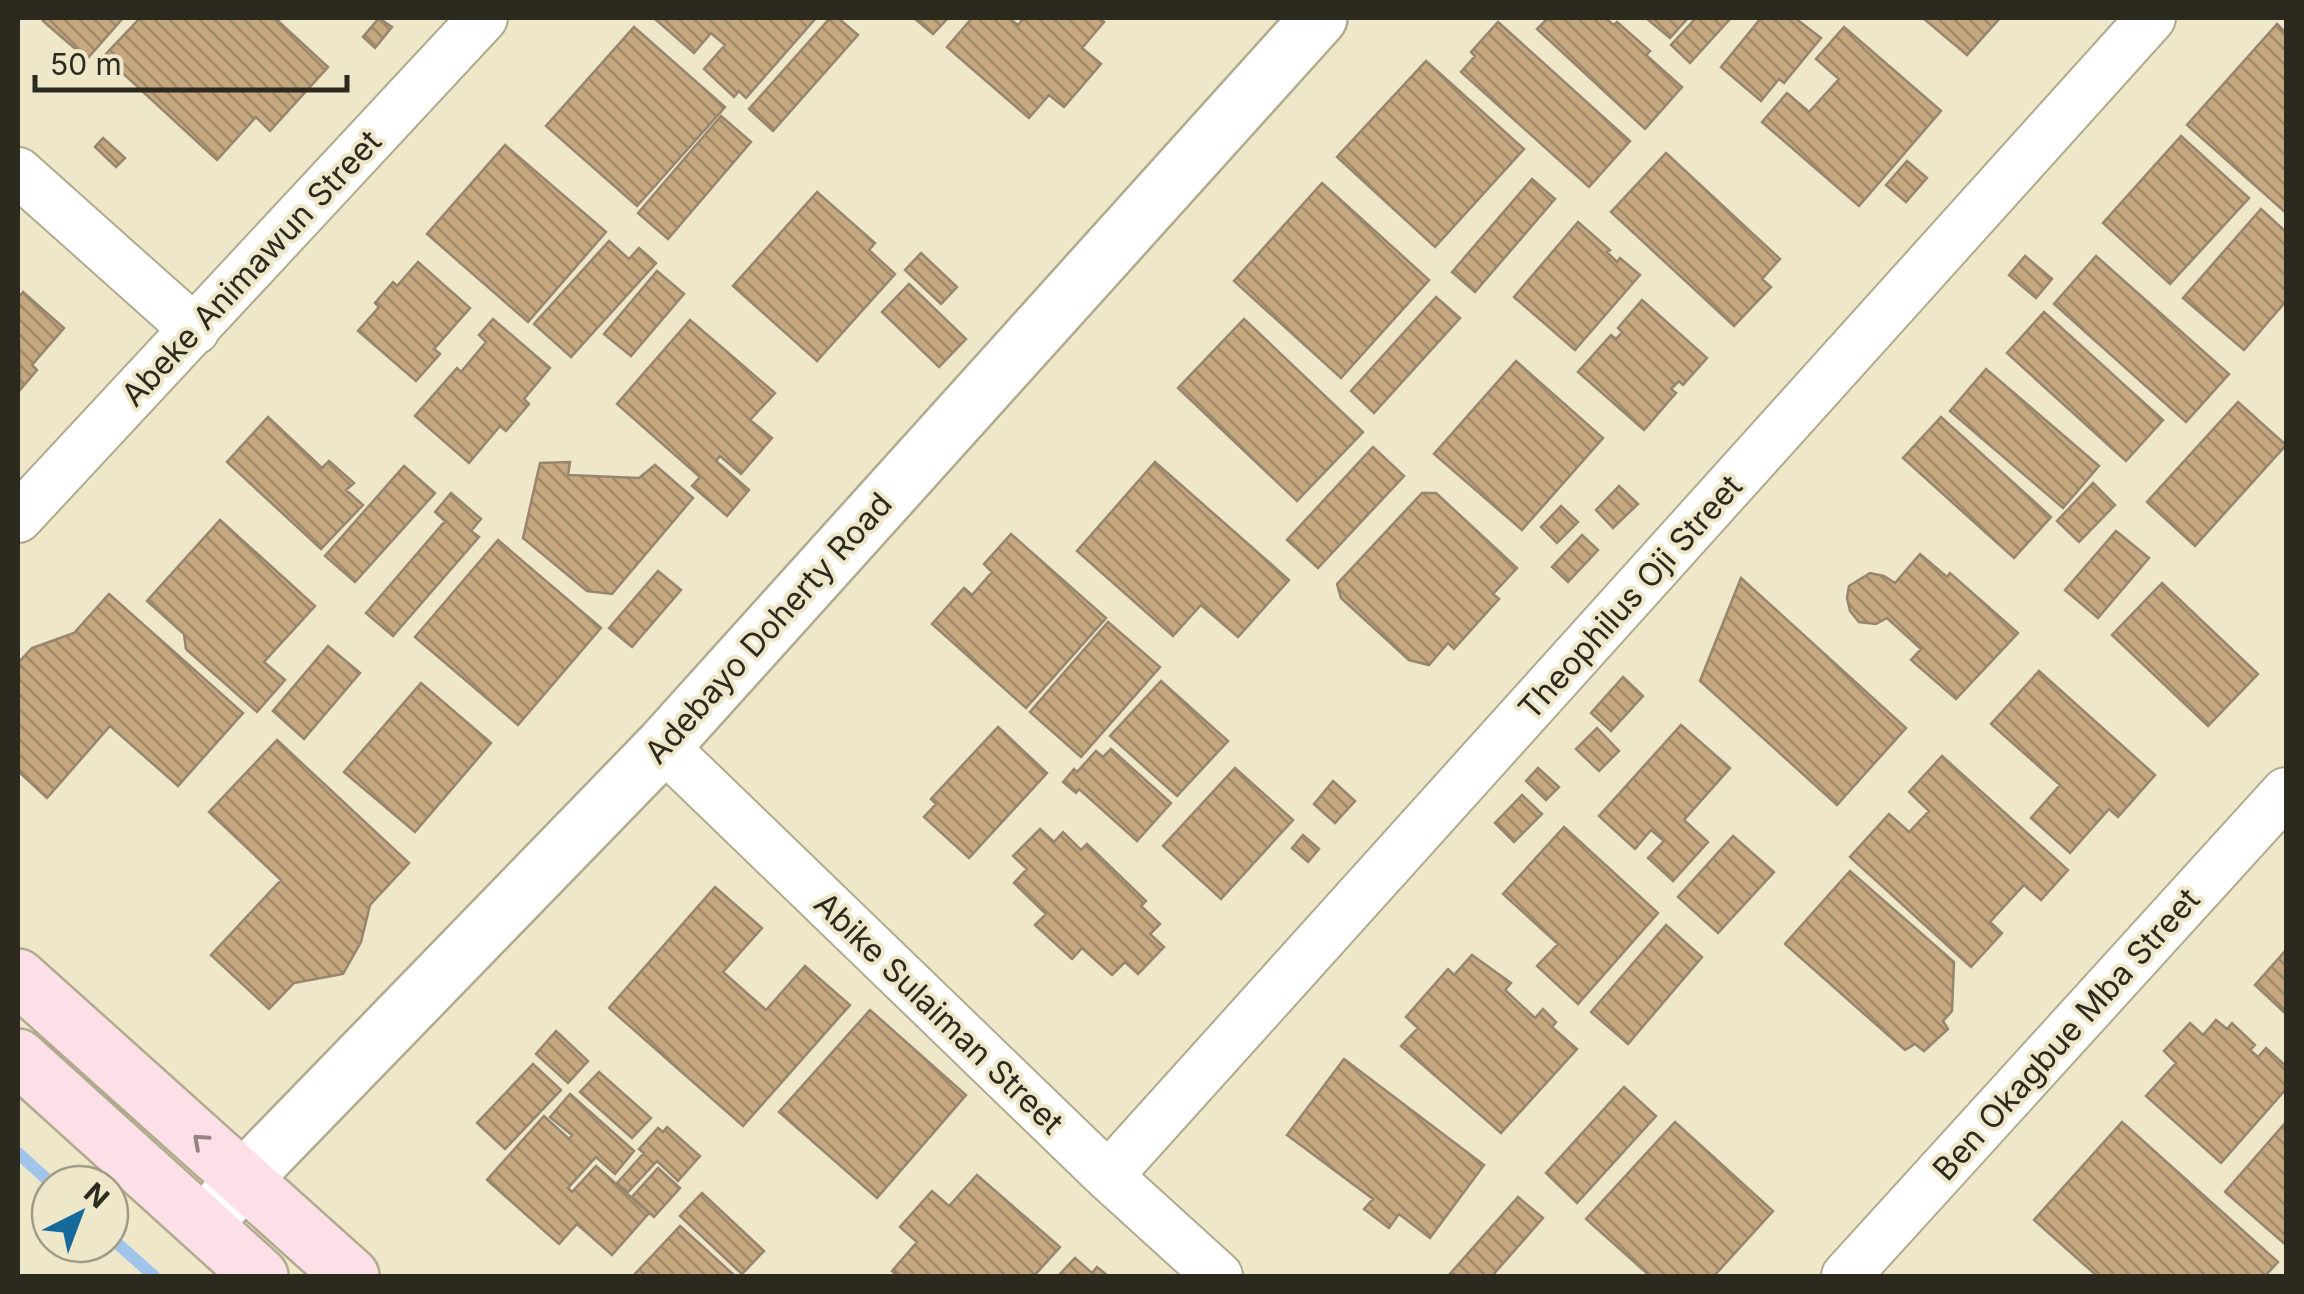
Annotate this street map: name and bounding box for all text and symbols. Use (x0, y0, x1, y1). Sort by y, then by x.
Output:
scale bar (35, 30, 348, 92)
text: 50 m (50, 46, 122, 82)
street label: Abeke Animawun Street (113, 122, 389, 414)
street label: Theophilus Oji Street (1510, 467, 1750, 727)
street label: Adebayo Doherty Road (636, 485, 900, 771)
street label: Ben Okagbue Mba Street (1925, 880, 2207, 1188)
street label: Abike Sulaiman Street (806, 884, 1072, 1142)
one-way arrow (193, 1135, 212, 1153)
north arrow (30, 1164, 130, 1264)
text: N (77, 1176, 116, 1215)

